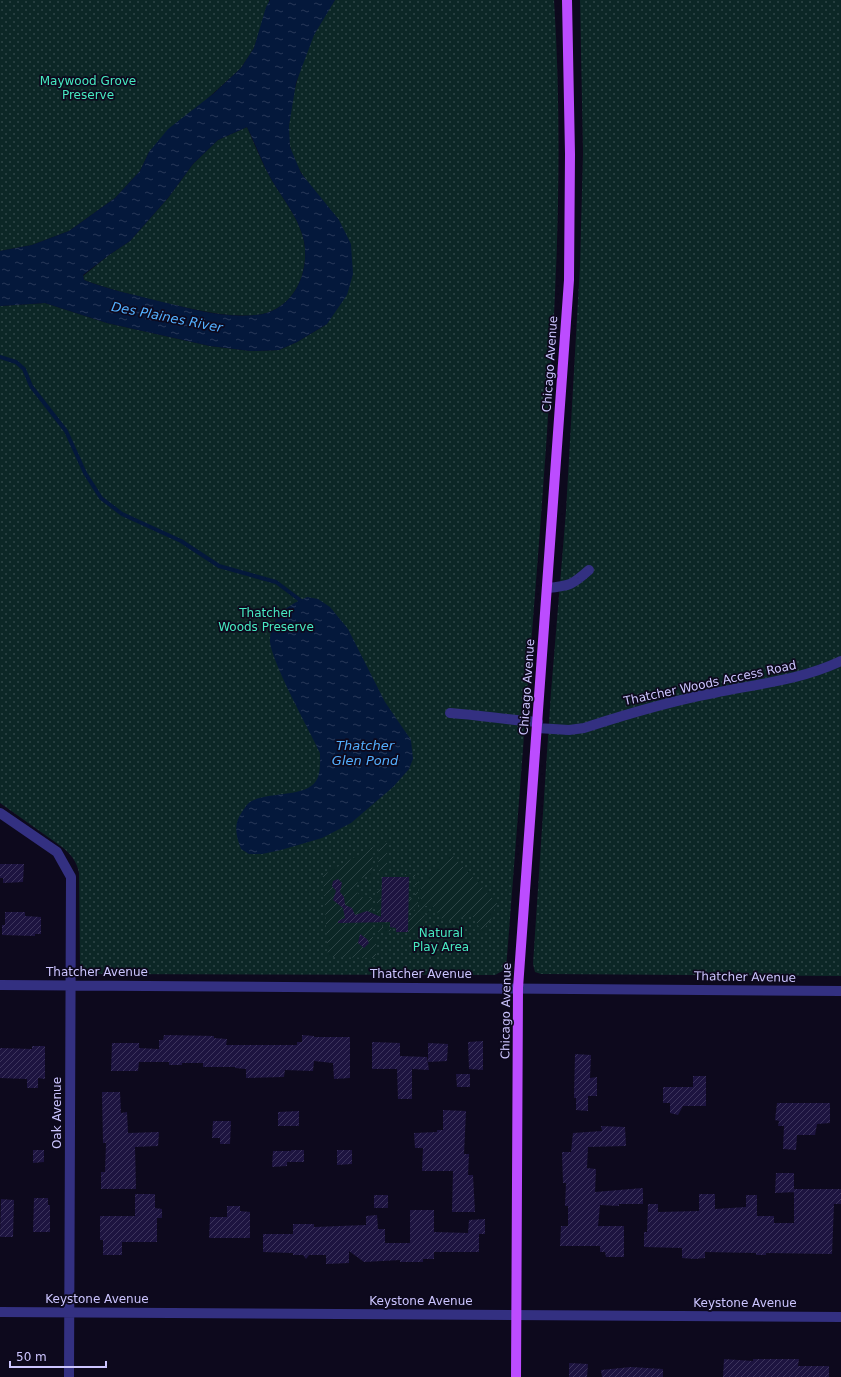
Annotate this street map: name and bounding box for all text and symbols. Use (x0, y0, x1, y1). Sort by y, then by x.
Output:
park label: Maywood Grove Preserve (40, 74, 136, 102)
water label: Des Plaines River (110, 299, 225, 335)
street label: Chicago Avenue (540, 315, 560, 413)
park label: Thatcher Woods Preserve (218, 606, 314, 634)
street label: Chicago Avenue (517, 638, 537, 736)
street label: Thatcher Woods Access Road (622, 658, 797, 708)
water label: Thatcher Glen Pond (332, 738, 399, 768)
park label: Natural Play Area (413, 926, 469, 954)
street label: Chicago Avenue (498, 963, 514, 1059)
street label: Thatcher Avenue (45, 965, 148, 979)
street label: Thatcher Avenue (369, 967, 472, 981)
street label: Thatcher Avenue (693, 969, 796, 985)
street label: Oak Avenue (50, 1077, 64, 1149)
street label: Keystone Avenue (45, 1292, 149, 1306)
street label: Keystone Avenue (369, 1294, 473, 1308)
street label: Keystone Avenue (693, 1296, 797, 1310)
scale bar (10, 1343, 106, 1369)
text: 50 m (16, 1350, 47, 1364)

